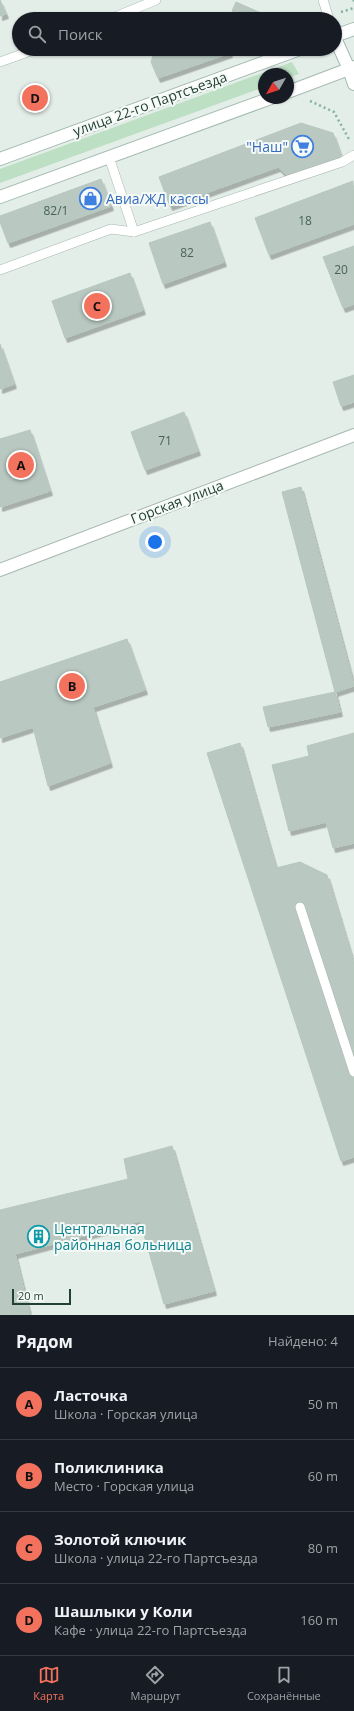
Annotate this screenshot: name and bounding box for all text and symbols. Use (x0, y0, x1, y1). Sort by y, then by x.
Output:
search box (12, 12, 342, 56)
icon: search (26, 23, 48, 45)
text: Поиск (58, 24, 102, 44)
street label: улица 22-го Партсъезда (70, 67, 229, 140)
north arrow (258, 68, 294, 104)
pin: D (22, 83, 48, 113)
supermarket icon: "Наш" (290, 134, 316, 160)
place label: "Наш" (246, 137, 288, 156)
shop icon: Авиа/ЖД кассы (78, 186, 104, 212)
place label: Авиа/ЖД кассы (106, 189, 209, 208)
house number: 82/1 (44, 202, 68, 219)
house number: 18 (298, 212, 312, 229)
house number: 82 (180, 244, 194, 261)
house number: 20 (334, 261, 348, 278)
pin: C (84, 291, 110, 321)
house number: 71 (158, 432, 172, 449)
pin: A (8, 450, 34, 480)
street label: Горская улица (128, 475, 226, 528)
your location (145, 532, 165, 552)
pin: B (59, 671, 85, 701)
place label: Центральная районная больница (54, 1219, 192, 1254)
building icon: Центральная районная больница (26, 1224, 52, 1250)
scale bar (12, 1287, 71, 1306)
text: 20 m (18, 1288, 44, 1303)
text: Рядом (16, 1330, 73, 1353)
text: Найдено: 4 (268, 1332, 338, 1350)
text: Ласточка (54, 1385, 128, 1405)
text: A (25, 1395, 33, 1413)
text: 50 m (308, 1395, 338, 1413)
text: Школа · Горская улица (54, 1405, 198, 1423)
text: Поликлиника (54, 1457, 164, 1477)
text: B (25, 1467, 33, 1485)
text: 60 m (308, 1467, 338, 1485)
text: Место · Горская улица (54, 1477, 194, 1495)
text: Золотой ключик (54, 1529, 186, 1549)
text: C (25, 1539, 33, 1557)
text: 80 m (308, 1539, 338, 1557)
text: Школа · улица 22-го Партсъезда (54, 1549, 258, 1567)
text: Шашлыки у Коли (54, 1601, 192, 1621)
text: D (24, 1611, 34, 1629)
text: 160 m (300, 1611, 338, 1629)
text: Кафе · улица 22-го Партсъезда (54, 1621, 247, 1639)
tab: Карта (33, 1664, 64, 1703)
tab: Маршрут (131, 1664, 180, 1703)
tab: Сохранённые (247, 1664, 321, 1703)

